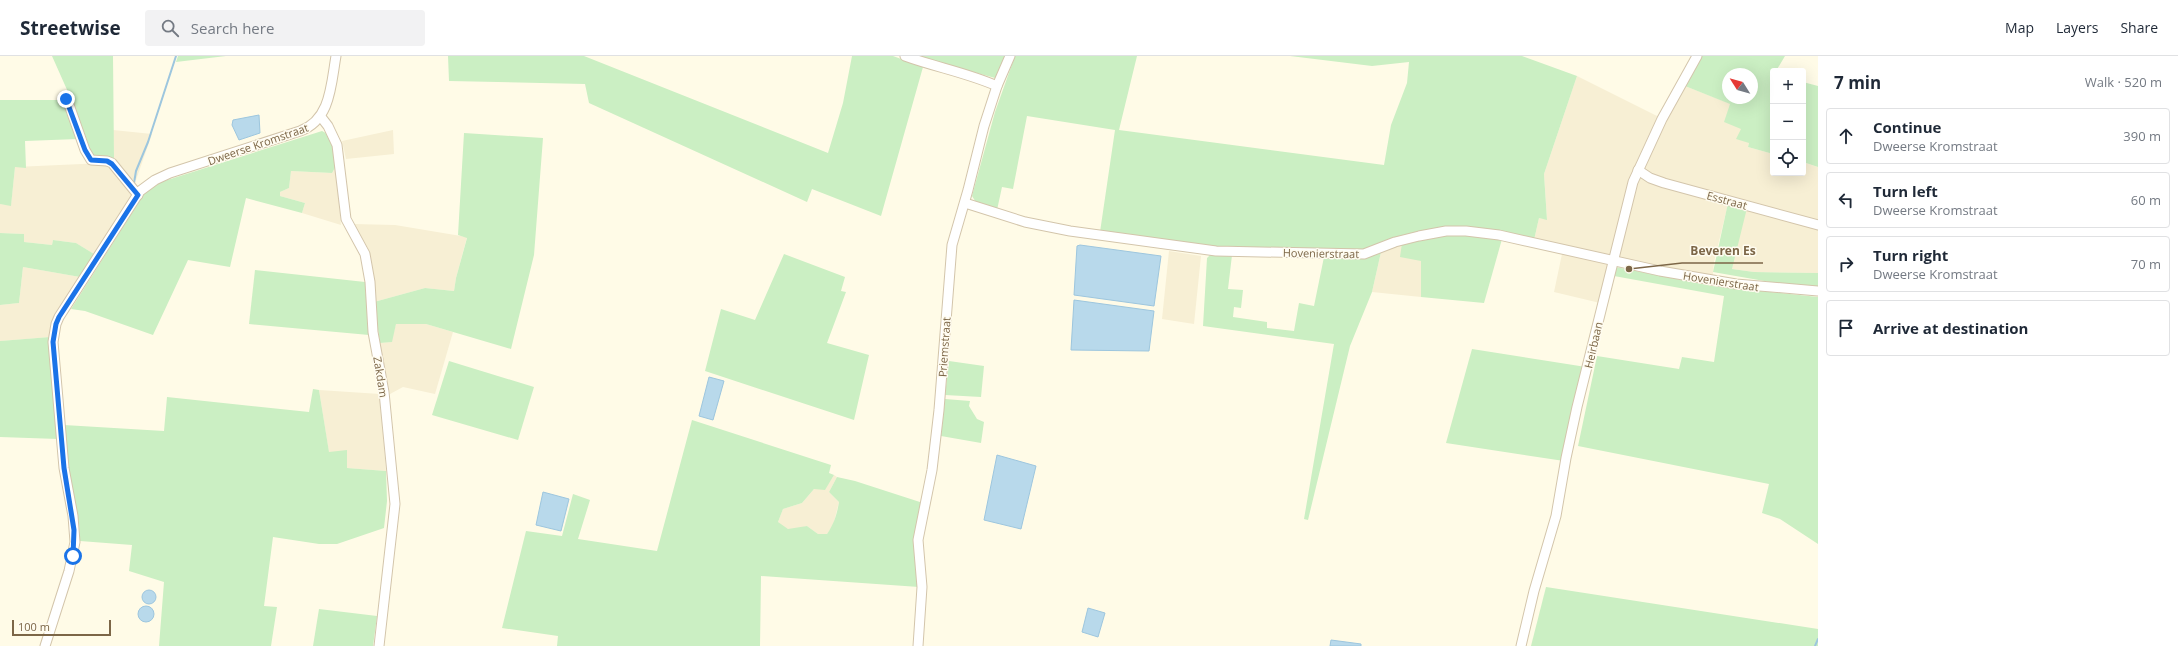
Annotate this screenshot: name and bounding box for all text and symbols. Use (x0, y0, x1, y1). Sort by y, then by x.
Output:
search box (145, 10, 425, 46)
text: Streetwise (20, 15, 121, 41)
icon: search (159, 17, 181, 39)
text: Search here (191, 18, 274, 38)
text: Map (2005, 18, 2034, 37)
text: Layers (2056, 18, 2098, 37)
text: Share (2120, 18, 2158, 37)
north arrow (1722, 68, 1758, 104)
map controls (1770, 68, 1806, 176)
button: + (1770, 68, 1806, 104)
text: 7 min (1834, 71, 1881, 94)
text: Walk · 520 m (2085, 73, 2162, 91)
route end (57, 90, 75, 108)
button: − (1770, 104, 1806, 140)
text: Continue (1873, 117, 1941, 137)
street label: Dweerse Kromstraat (206, 120, 310, 168)
icon: ahead (1835, 125, 1857, 147)
text: 390 m (2123, 127, 2161, 145)
text: Dweerse Kromstraat (1873, 137, 1998, 155)
button: locate (1770, 140, 1806, 176)
text: Turn left (1873, 181, 1938, 201)
street label: Esstraat (1705, 187, 1749, 213)
icon: left (1835, 189, 1857, 211)
text: 60 m (2131, 191, 2161, 209)
text: Dweerse Kromstraat (1873, 201, 1998, 219)
callout: Beveren Es (1682, 239, 1763, 263)
text: Beveren Es (1690, 242, 1756, 259)
street label: Hovenierstraat (1283, 245, 1359, 261)
text: Turn right (1873, 245, 1948, 265)
icon: right (1835, 253, 1857, 275)
text: 70 m (2131, 255, 2161, 273)
text: Dweerse Kromstraat (1873, 265, 1998, 283)
street label: Hovenierstraat (1682, 268, 1760, 294)
street label: Priemstraat (934, 316, 954, 377)
icon: arrive (1835, 317, 1857, 339)
text: Arrive at destination (1873, 318, 2028, 338)
street label: Heirbaan (1580, 320, 1606, 370)
street label: Zakdam (370, 355, 392, 399)
route start (64, 547, 82, 565)
scale bar (12, 618, 111, 637)
text: 100 m (18, 619, 50, 634)

